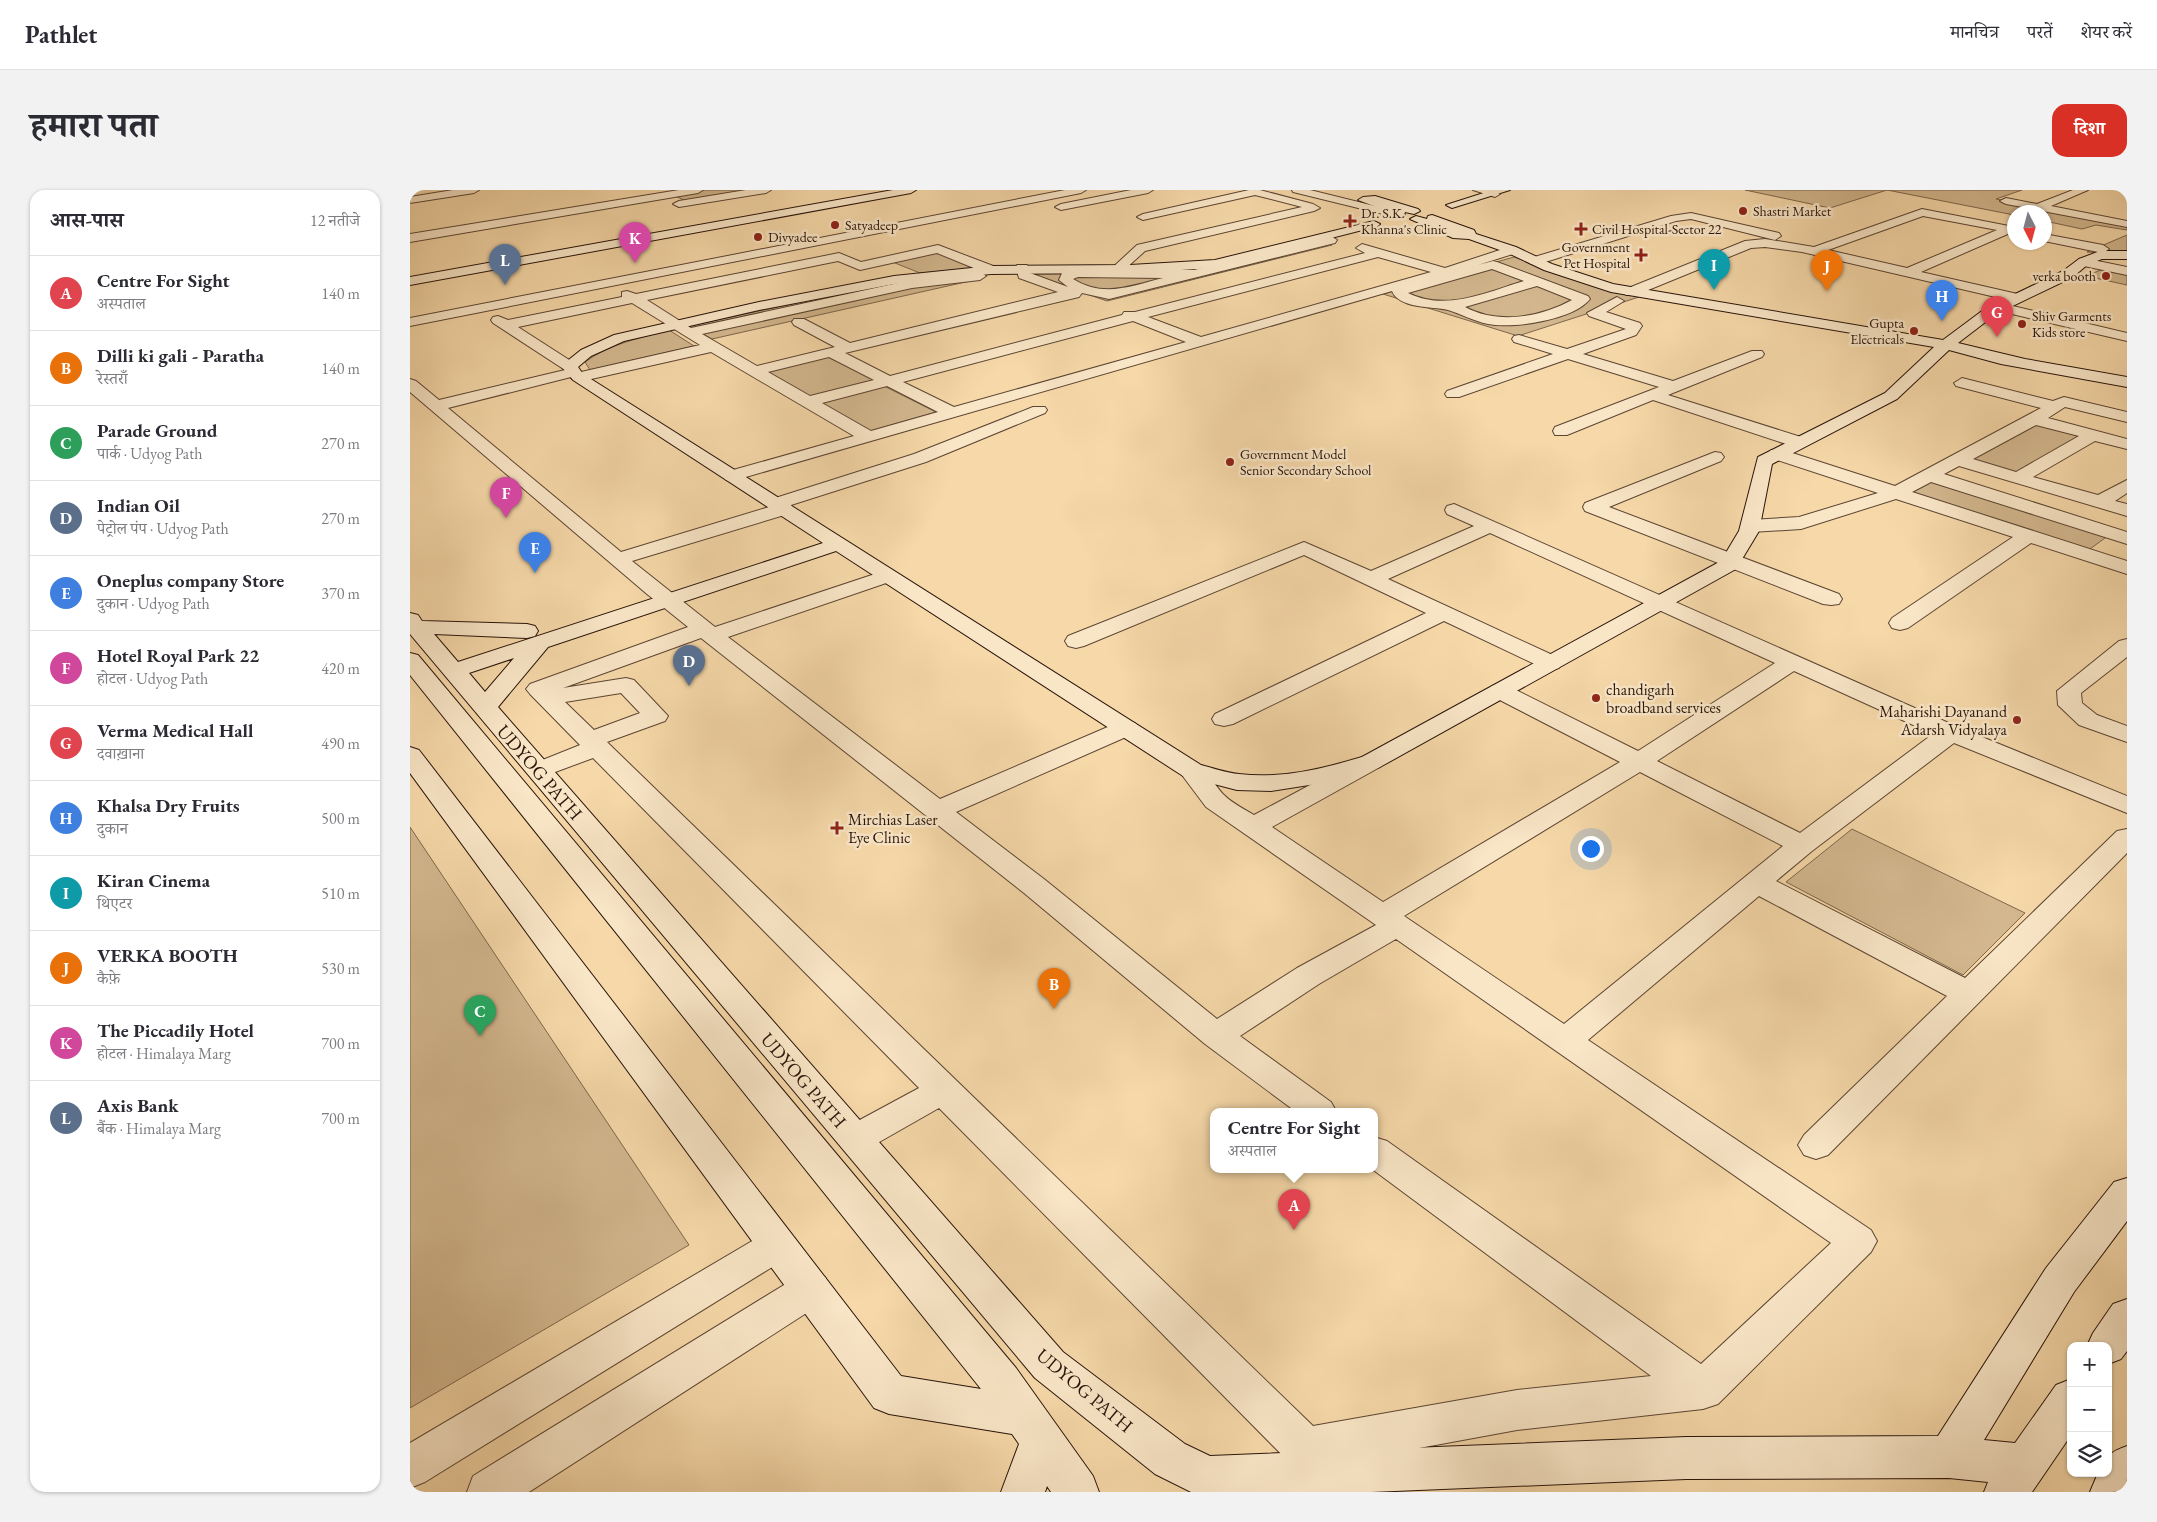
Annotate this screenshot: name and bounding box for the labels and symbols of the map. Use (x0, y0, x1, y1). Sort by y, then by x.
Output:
place label: Shastri Market (1753, 202, 1832, 220)
place label: Dr. S.K. Khanna's Clinic (1361, 204, 1447, 238)
marker: Shastri Market (1737, 205, 1749, 217)
north arrow (2007, 205, 2052, 250)
marker: Dr. S.K. Khanna's Clinic (1343, 214, 1357, 228)
place label: Satyadeep (845, 216, 898, 234)
marker: Satyadeep (829, 219, 841, 231)
place label: Civil Hospital-Sector 22 (1592, 220, 1722, 238)
pin: K (619, 222, 651, 263)
marker: Civil Hospital-Sector 22 (1574, 222, 1588, 236)
place label: Divyadee (768, 228, 818, 246)
marker: Divyadee (752, 231, 764, 243)
place label: Government Pet Hospital (1562, 238, 1631, 272)
pin: L (489, 244, 521, 285)
marker: Government Pet Hospital (1634, 248, 1648, 262)
pin: I (1698, 249, 1730, 290)
pin: J (1811, 250, 1843, 291)
place label: verka booth (2032, 267, 2096, 285)
marker: verka booth (2100, 270, 2112, 282)
pin: H (1926, 280, 1958, 321)
pin: G (1981, 296, 2013, 337)
place label: Shiv Garments Kids store (2032, 307, 2112, 341)
place label: Gupta Electricals (1850, 314, 1904, 348)
marker: Shiv Garments Kids store (2016, 318, 2028, 330)
marker: Gupta Electricals (1908, 325, 1920, 337)
place label: Government Model Senior Secondary School (1240, 445, 1372, 479)
marker: Government Model Senior Secondary School (1224, 456, 1236, 468)
pin: F (490, 477, 522, 518)
pin: E (519, 532, 551, 573)
pin: D (673, 645, 705, 686)
place label: chandigarh broadband services (1606, 679, 1721, 718)
marker: chandigarh broadband services (1590, 692, 1602, 704)
place label: Maharishi Dayanand Adarsh Vidyalaya (1879, 701, 2008, 740)
marker: Maharishi Dayanand Adarsh Vidyalaya (2011, 714, 2023, 726)
street label: UDYOG PATH (491, 719, 588, 825)
place label: Mirchias Laser Eye Clinic (848, 809, 938, 848)
marker: Mirchias Laser Eye Clinic (830, 821, 844, 835)
your location (1578, 836, 1604, 862)
pin: B (1038, 968, 1070, 1009)
pin: C (464, 995, 496, 1036)
street label: UDYOG PATH (755, 1027, 852, 1133)
pin: A (1278, 1189, 1310, 1230)
street label: UDYOG PATH (1031, 1343, 1138, 1438)

